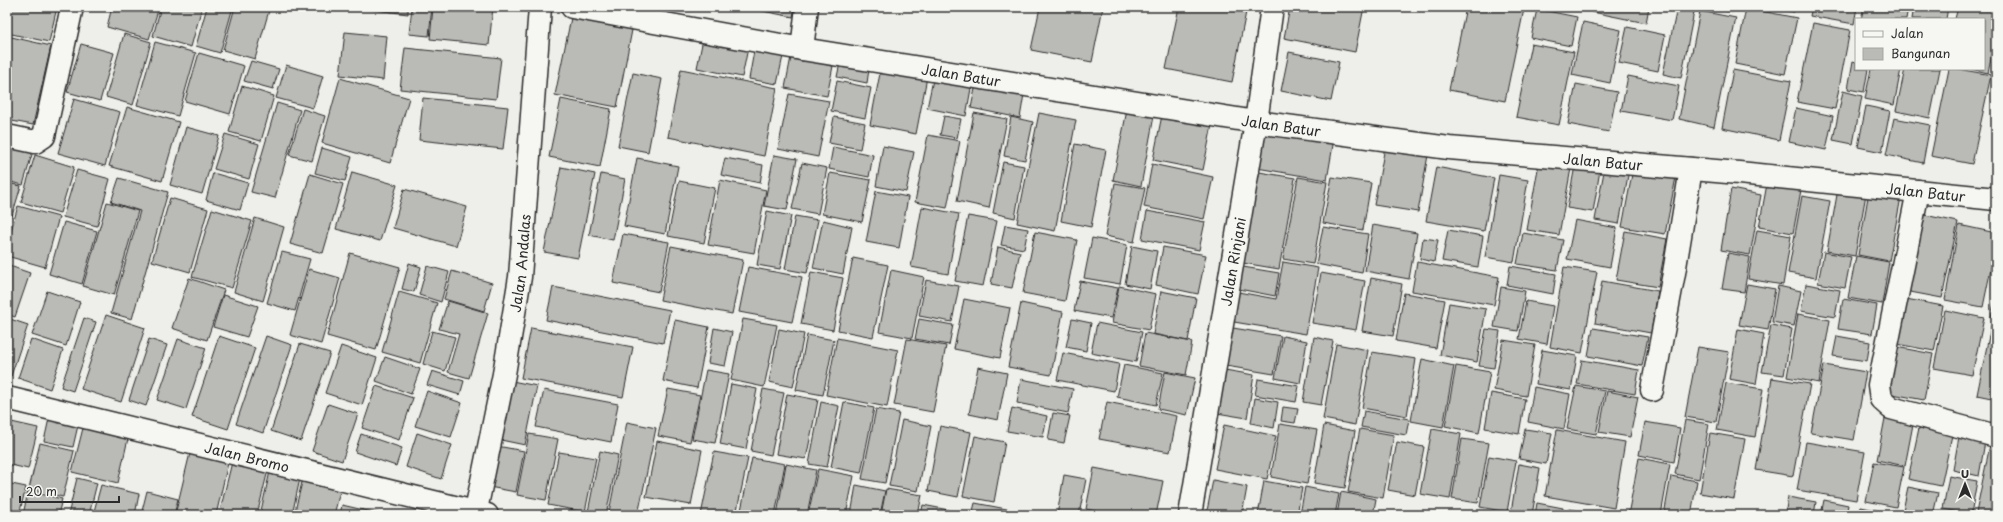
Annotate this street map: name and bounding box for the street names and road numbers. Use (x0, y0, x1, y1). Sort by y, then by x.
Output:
street label: Jalan Batur (920, 58, 1003, 91)
street label: Jalan Batur (1240, 109, 1323, 141)
street label: Jalan Batur (1562, 147, 1644, 175)
street label: Jalan Batur (1885, 177, 1967, 206)
street label: Jalan Andalas (504, 213, 535, 314)
street label: Jalan Rinjani (1215, 216, 1250, 308)
street label: Jalan Bromo (202, 436, 292, 477)

